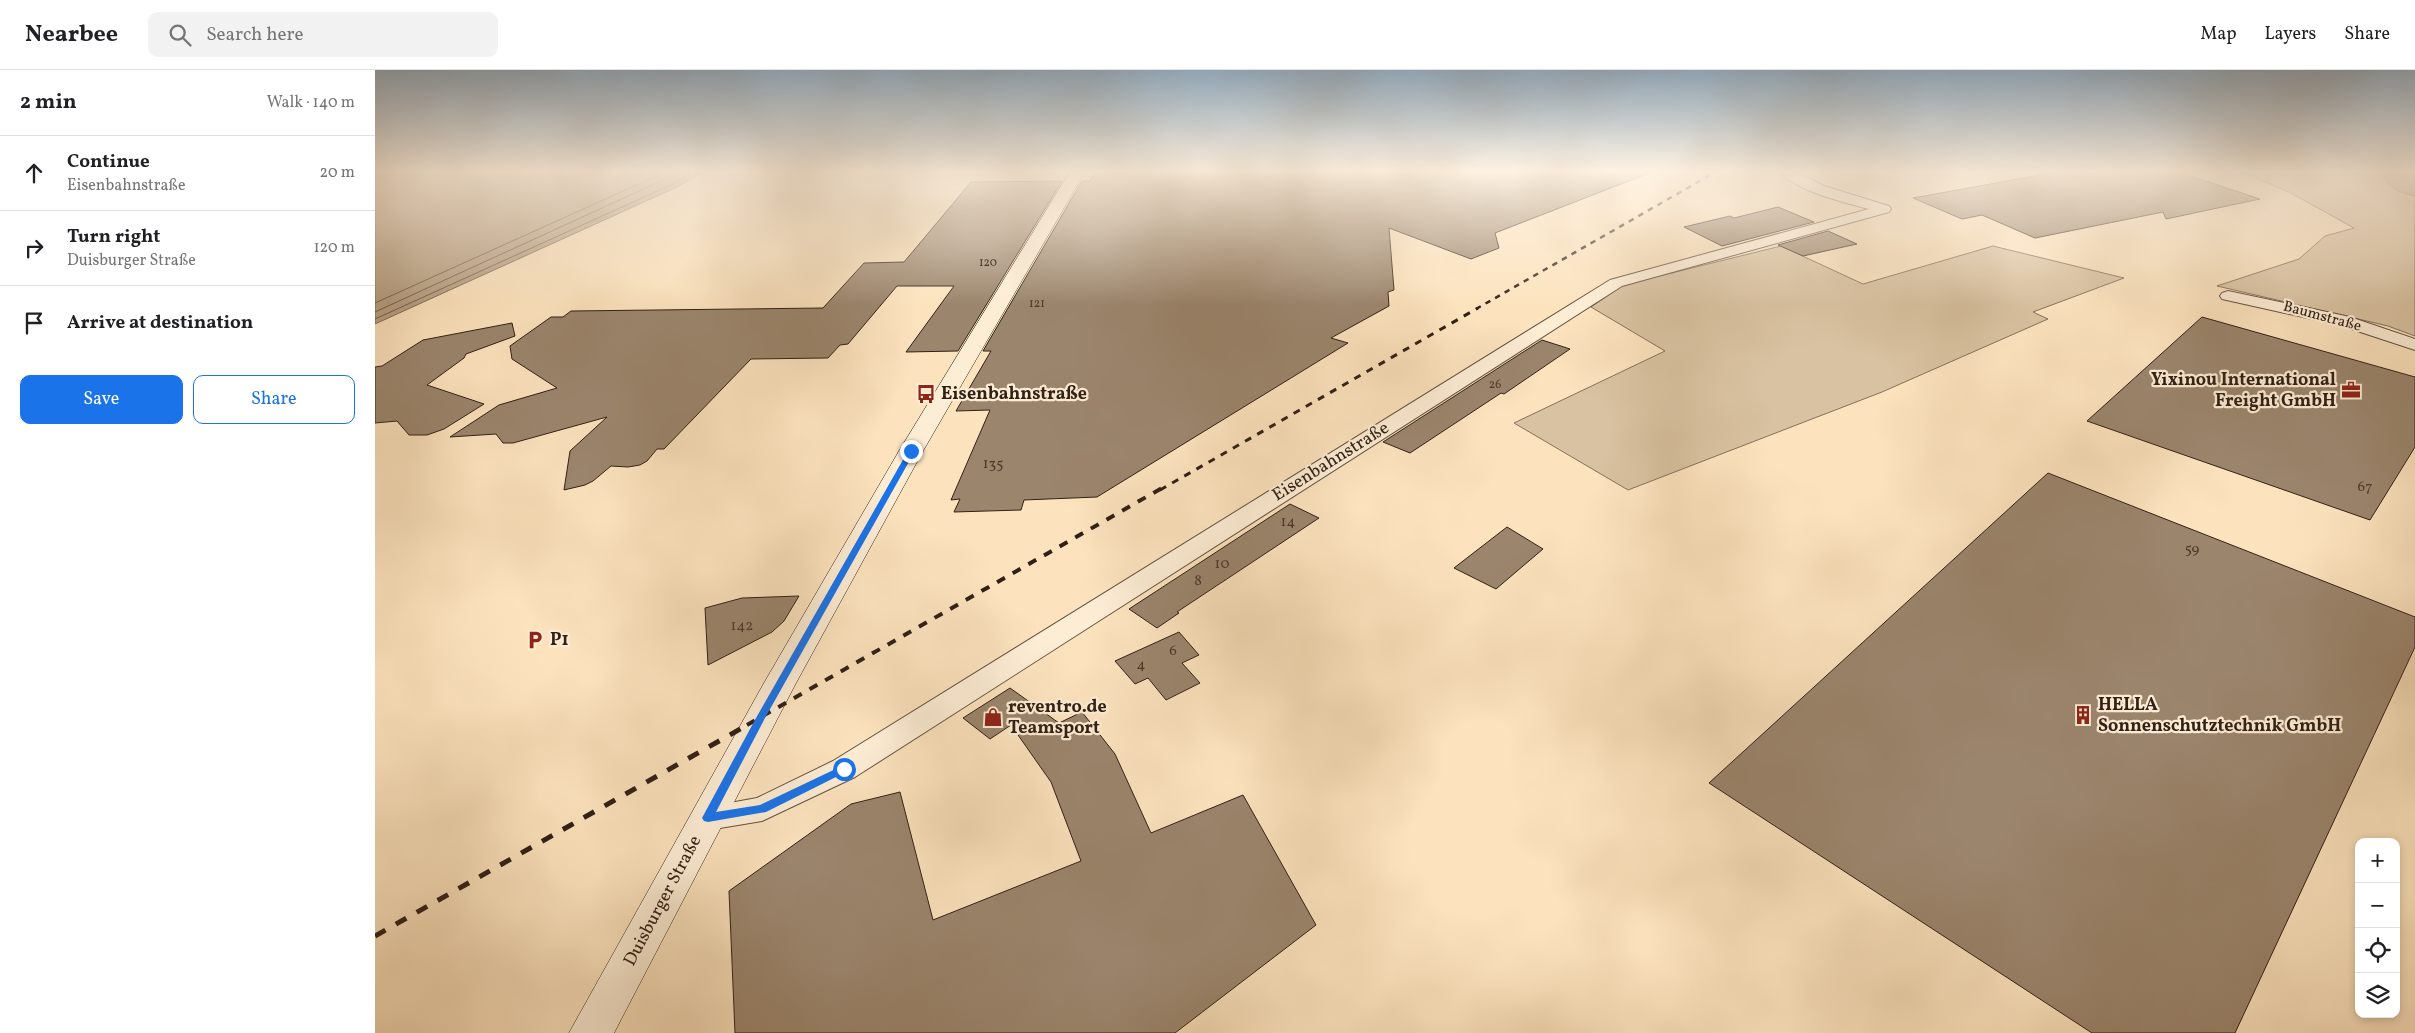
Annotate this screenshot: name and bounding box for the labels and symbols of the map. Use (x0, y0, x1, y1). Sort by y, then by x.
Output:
house number: 120 (979, 255, 997, 271)
house number: 121 (1029, 296, 1045, 312)
street label: Baumstraße (2281, 296, 2363, 338)
place label: Yixinou International Freight GmbH (2151, 368, 2336, 414)
house number: 26 (1489, 377, 1501, 393)
office icon: Yixinou International Freight GmbH (2340, 379, 2362, 401)
place label: Eisenbahnstraße (941, 382, 1087, 407)
bus stop icon: Eisenbahnstraße (915, 383, 937, 405)
street label: Eisenbahnstraße (1268, 416, 1394, 508)
route end (900, 440, 923, 463)
house number: 135 (983, 454, 1003, 475)
house number: 67 (2358, 477, 2372, 498)
house number: 14 (1281, 512, 1295, 533)
house number: 59 (2185, 539, 2200, 560)
house number: 10 (1215, 554, 1229, 575)
house number: 8 (1194, 571, 1202, 592)
house number: 142 (731, 616, 753, 637)
place label: P1 (550, 628, 569, 653)
parking icon: P1 (524, 629, 546, 651)
house number: 6 (1169, 641, 1177, 662)
house number: 4 (1137, 655, 1146, 676)
place label: HELLA Sonnenschutztechnik GmbH (2098, 693, 2341, 739)
place label: reventro.de Teamsport (1008, 695, 1107, 741)
building icon: HELLA Sonnenschutztechnik GmbH (2072, 704, 2094, 726)
shop icon: reventro.de Teamsport (982, 706, 1004, 728)
route start (833, 758, 856, 781)
street label: Duisburger Straße (618, 831, 708, 971)

